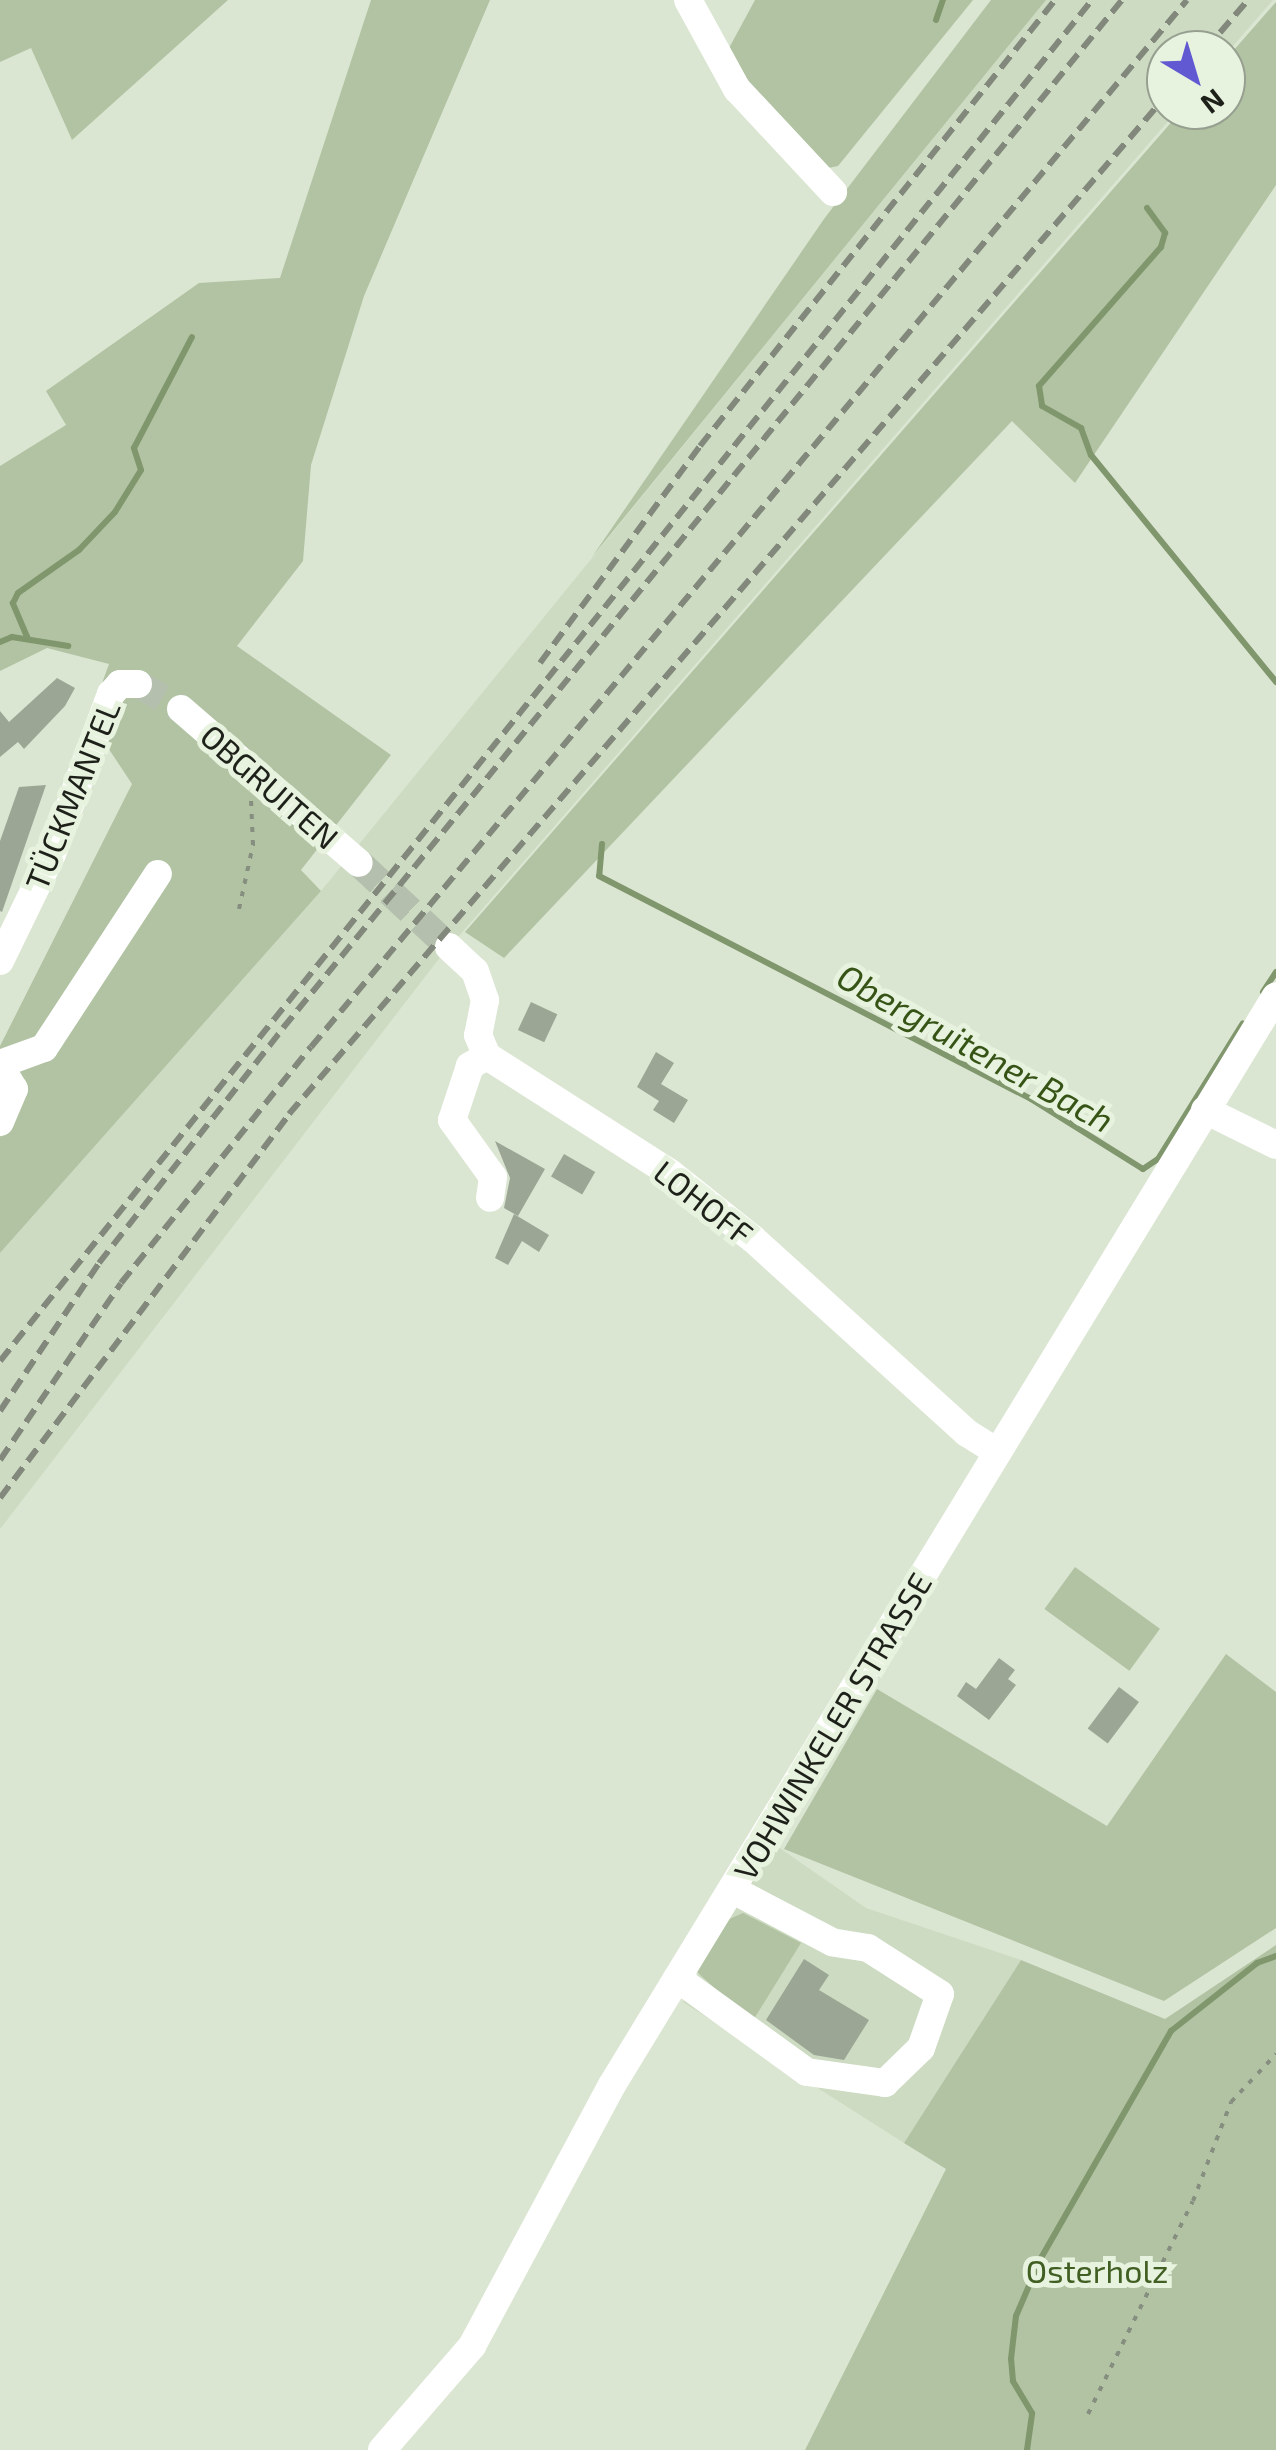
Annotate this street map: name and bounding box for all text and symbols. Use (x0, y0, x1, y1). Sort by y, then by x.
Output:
north arrow (1146, 30, 1246, 130)
text: N (1195, 82, 1232, 122)
street label: TÜCKMANTEL (17, 695, 127, 895)
street label: OBGRUITEN (193, 716, 347, 856)
water label: Obergruitener Bach (830, 954, 1122, 1140)
street label: LOHOFF (647, 1152, 761, 1252)
street label: VOHWINKELER STRASSE (725, 1566, 939, 1886)
park label: Osterholz (1026, 2251, 1168, 2289)

